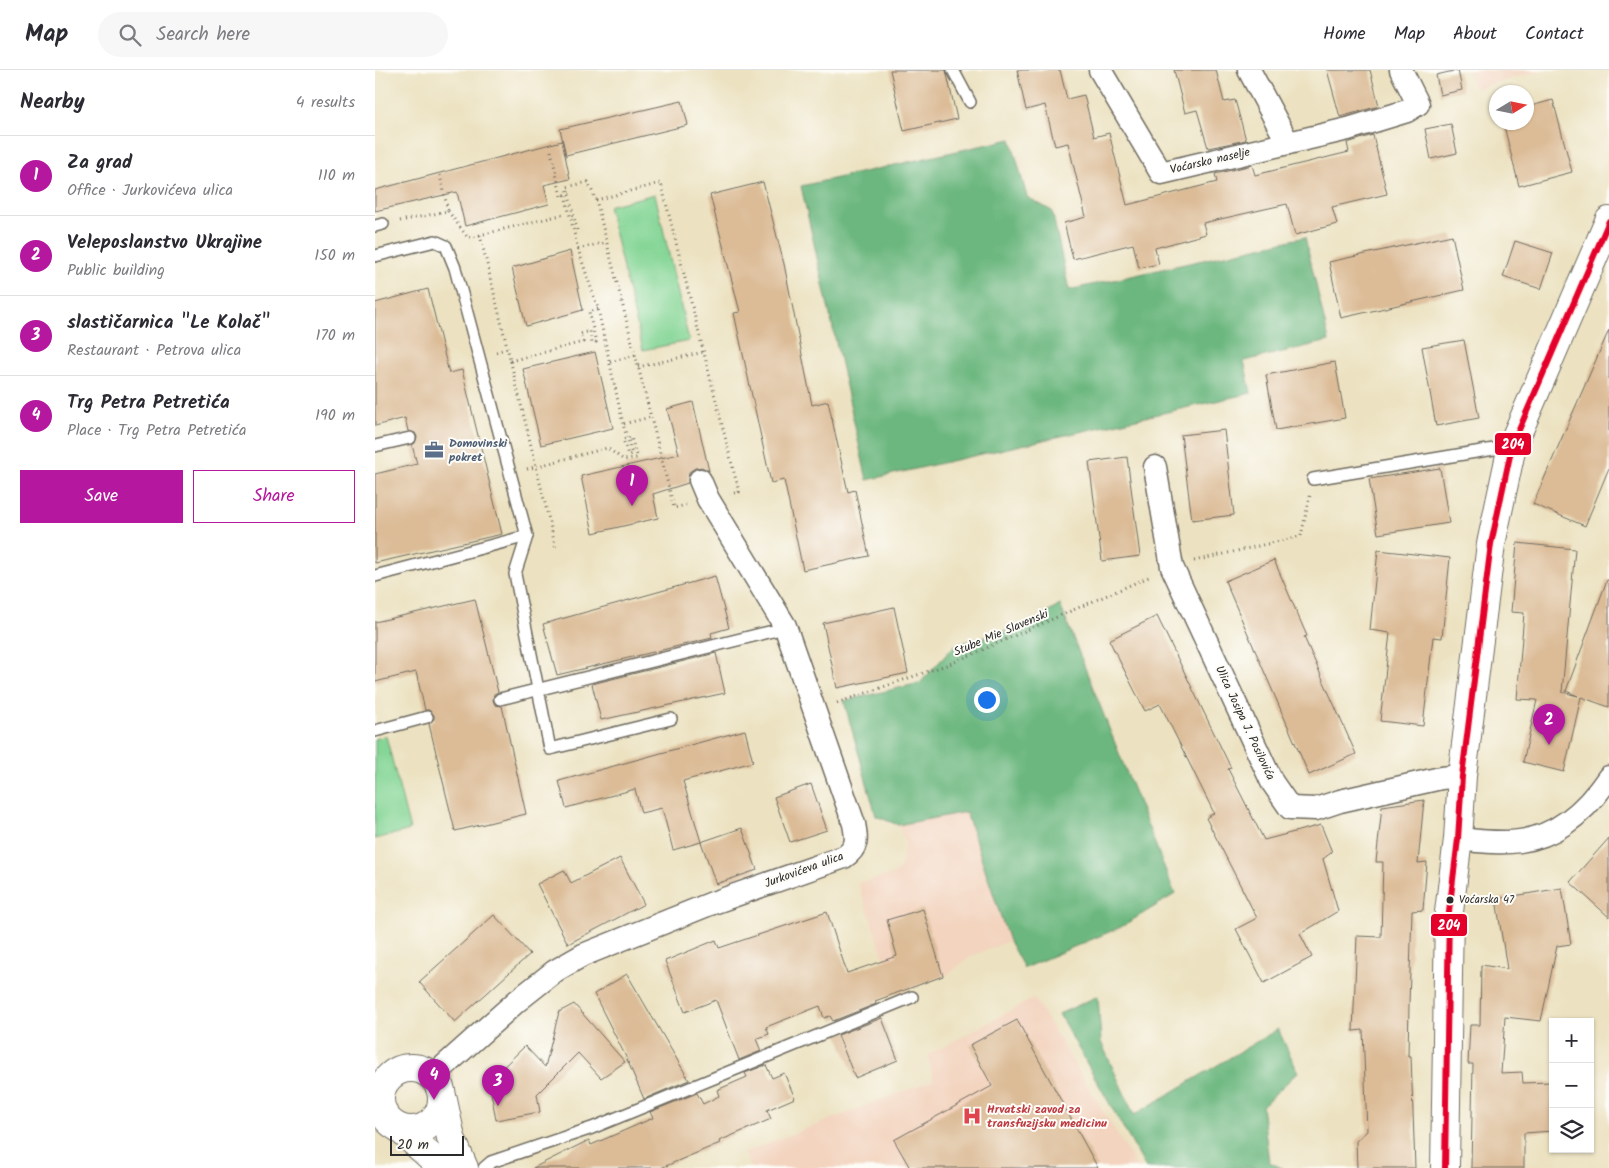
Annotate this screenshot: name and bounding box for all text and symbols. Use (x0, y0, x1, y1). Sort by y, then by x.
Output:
search box (98, 12, 448, 57)
text: Map (25, 15, 68, 54)
text: Search here (156, 20, 250, 50)
text: Home (1323, 20, 1366, 49)
text: Map (1394, 20, 1425, 49)
text: About (1453, 20, 1497, 49)
text: Contact (1525, 20, 1584, 49)
icon: search (116, 21, 144, 49)
north arrow (1489, 85, 1534, 130)
text: Nearby (20, 86, 85, 119)
text: 4 results (296, 90, 355, 115)
street label: Voćarsko naselje (1168, 142, 1253, 179)
text: Za grad (67, 148, 132, 178)
text: 1 (34, 163, 38, 188)
text: 110 m (318, 163, 355, 188)
text: Office · Jurkovićeva ulica (67, 178, 233, 203)
text: Veleposlanstvo Ukrajine (67, 228, 262, 258)
text: 2 (31, 243, 41, 268)
text: 150 m (314, 243, 355, 268)
text: Public building (67, 258, 165, 283)
text: slastičarnica "Le Kolač" (67, 308, 270, 338)
text: 3 (32, 323, 40, 348)
text: 170 m (315, 323, 355, 348)
text: Restaurant · Petrova ulica (67, 338, 241, 363)
text: Trg Petra Petretića (67, 388, 230, 418)
text: 4 (32, 403, 40, 428)
text: 190 m (315, 403, 355, 428)
text: Place · Trg Petra Petretića (67, 418, 246, 443)
line badge: 204 (1494, 432, 1532, 456)
place label: Domovinski pokret (448, 434, 508, 467)
text: 204 (1502, 434, 1525, 456)
office icon: Domovinski pokret (423, 439, 445, 461)
pin: 1 (616, 465, 648, 506)
button: Save (20, 470, 183, 523)
button: Share (193, 470, 355, 523)
street label: Stube Mie Slavenski (951, 604, 1052, 662)
street label: Ulica Josipa J. Posilovića (1210, 663, 1280, 784)
your location (974, 687, 1000, 713)
pin: 2 (1533, 704, 1565, 745)
street label: Jurkovićeva ulica (762, 847, 847, 893)
place label: Voćarska 47 (1459, 891, 1515, 909)
marker: Voćarska 47 (1445, 895, 1455, 905)
line badge: 204 (1430, 913, 1468, 937)
text: 204 (1438, 915, 1461, 937)
map controls (1549, 1018, 1594, 1153)
button: + (1549, 1018, 1594, 1063)
pin: 4 (418, 1059, 450, 1100)
button: − (1549, 1063, 1594, 1108)
pin: 3 (482, 1065, 514, 1106)
place label: Hrvatski zavod za transfuzijsku medicinu (987, 1100, 1107, 1133)
hospital icon: Hrvatski zavod za transfuzijsku medicinu (961, 1105, 983, 1127)
button: layers (1549, 1108, 1594, 1153)
scale bar (390, 1133, 464, 1156)
text: 20 m (397, 1134, 429, 1156)

